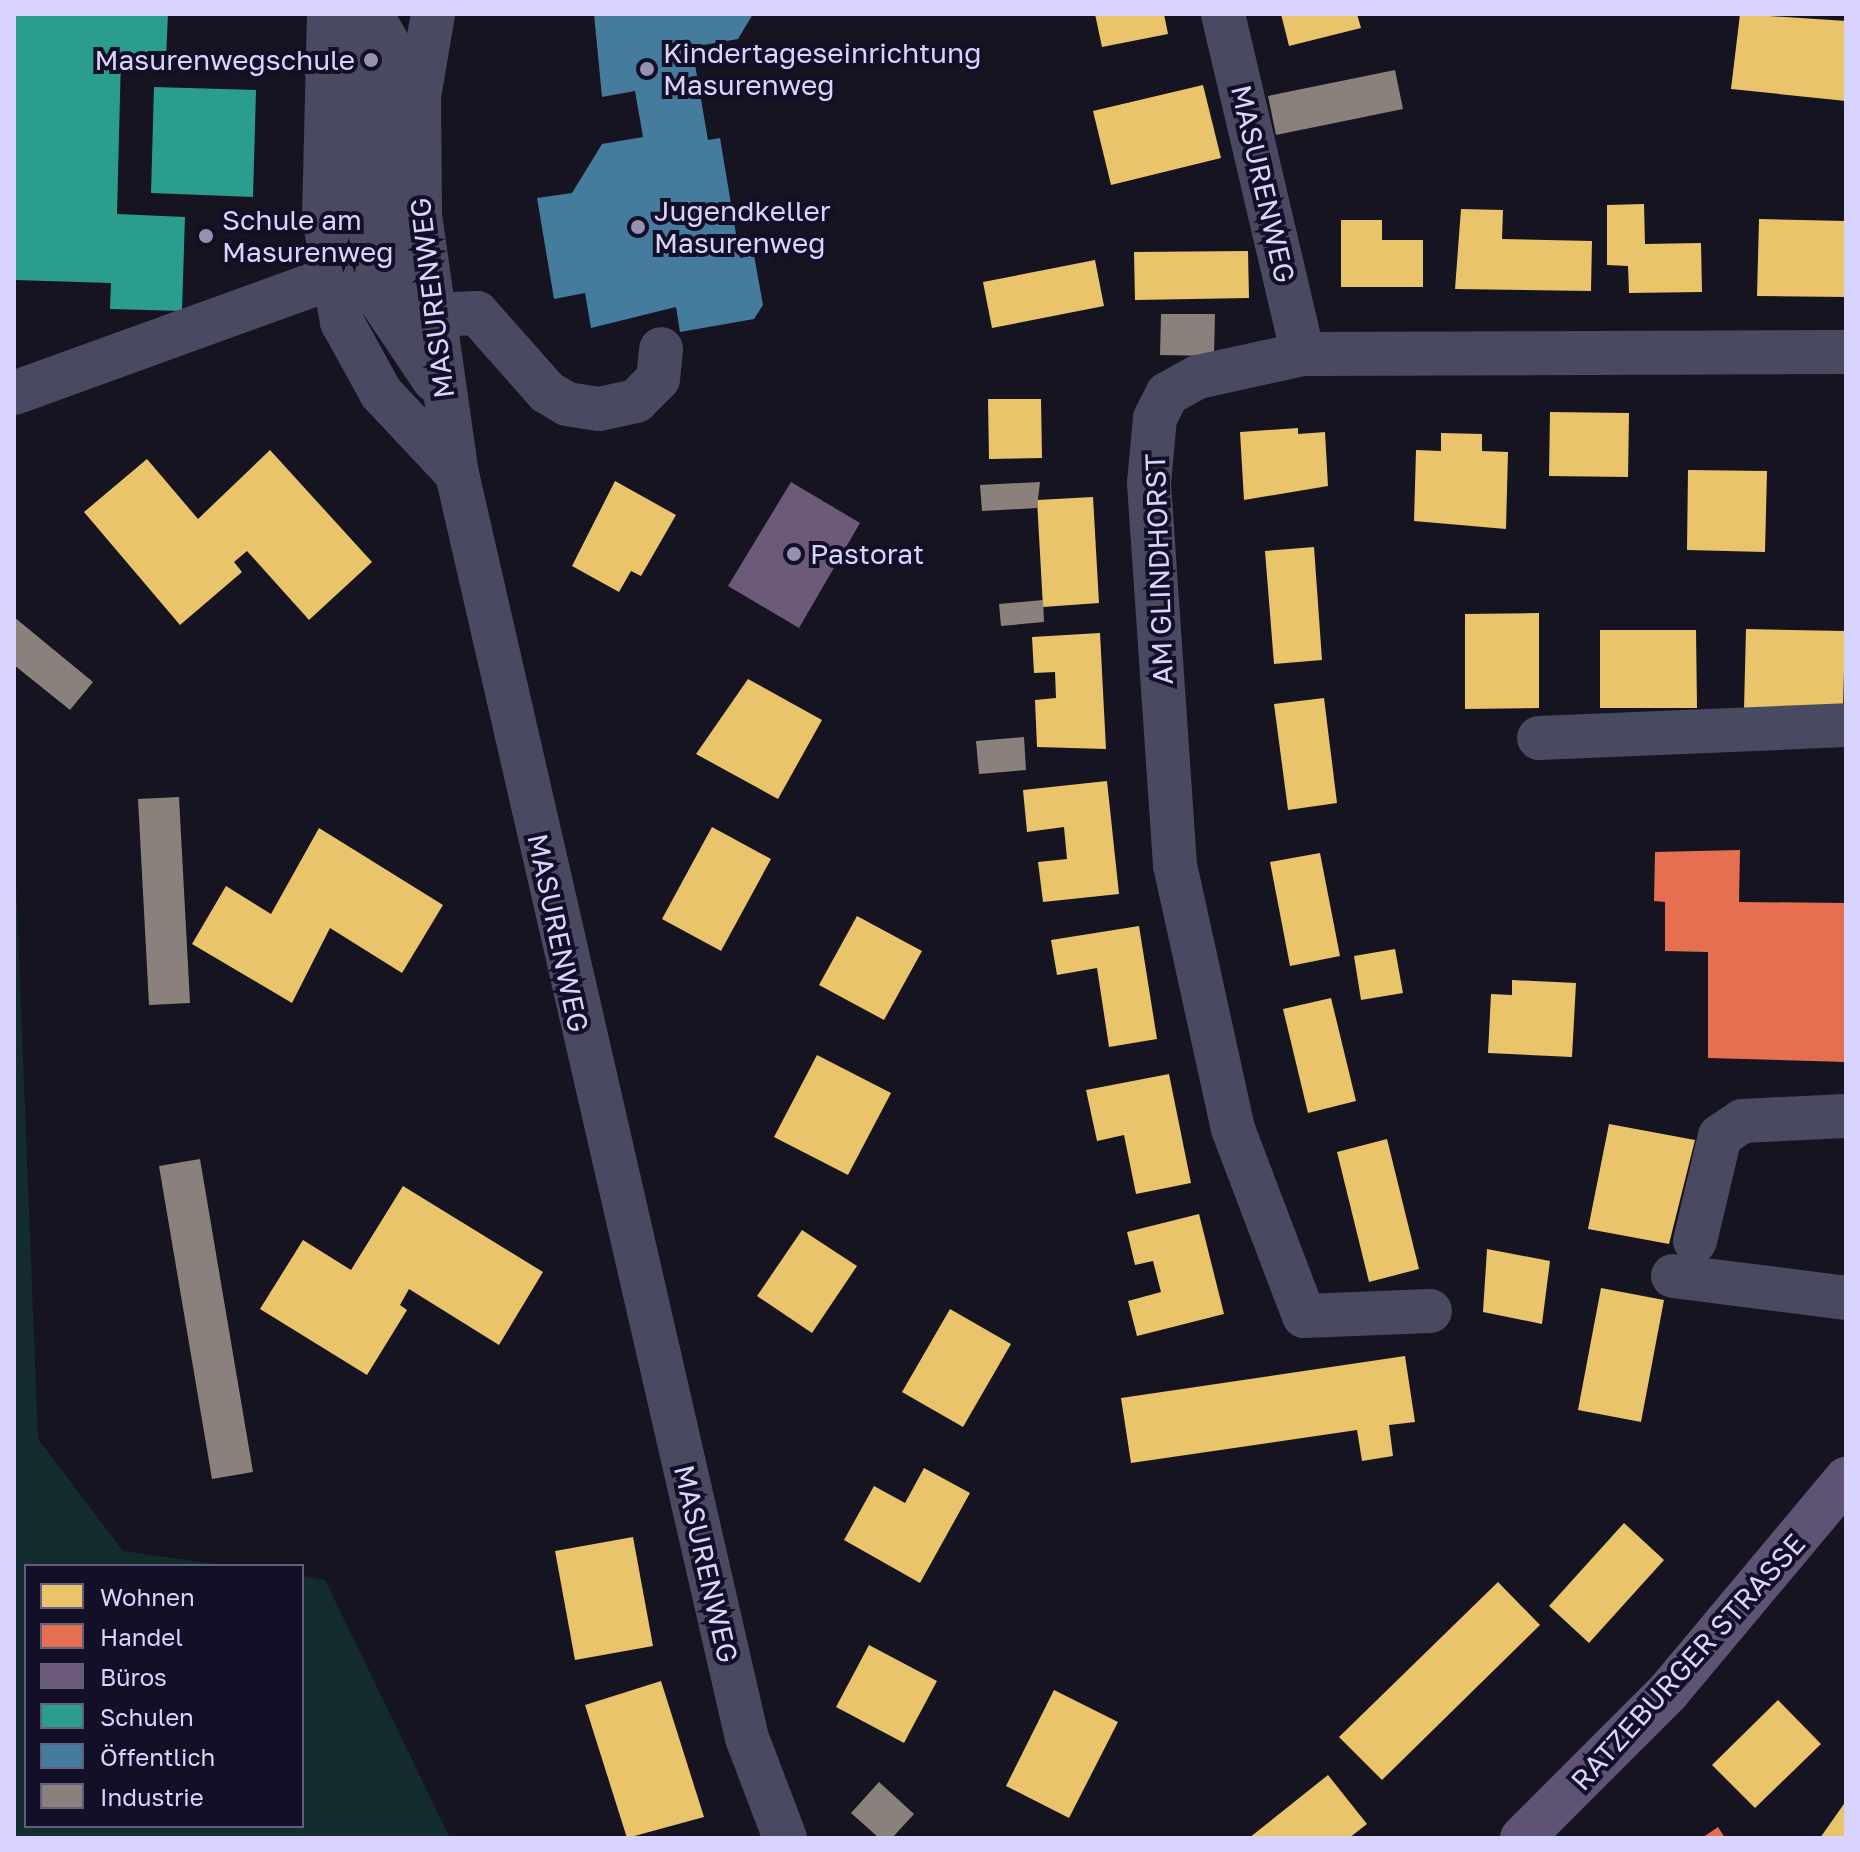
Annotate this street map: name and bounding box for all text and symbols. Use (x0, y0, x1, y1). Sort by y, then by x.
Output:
place label: Kindertageseinrichtung Masurenweg (663, 36, 981, 102)
place label: Masurenwegschule (94, 43, 355, 77)
marker: Masurenwegschule (362, 51, 380, 69)
marker: Kindertageseinrichtung Masurenweg (638, 60, 656, 78)
street label: MASURENWEG (1224, 82, 1302, 286)
place label: Jugendkeller Masurenweg (654, 194, 831, 260)
street label: MASURENWEG (403, 196, 461, 400)
place label: Schule am Masurenweg (222, 203, 393, 269)
marker: Jugendkeller Masurenweg (629, 218, 647, 236)
marker: Schule am Masurenweg (197, 227, 215, 245)
street label: AM GLINDHORST (1138, 453, 1180, 685)
place label: Pastorat (810, 537, 924, 571)
marker: Pastorat (785, 545, 803, 563)
street label: MASURENWEG (521, 831, 595, 1035)
street label: MASURENWEG (667, 1462, 745, 1666)
street label: RATZEBURGER STRASSE (1564, 1527, 1812, 1797)
legend (24, 1564, 304, 1828)
text: Wohnen (100, 1582, 195, 1611)
text: Handel (100, 1622, 183, 1651)
text: Büros (100, 1662, 167, 1691)
text: Schulen (100, 1702, 194, 1731)
text: Öffentlich (100, 1742, 215, 1771)
text: Industrie (100, 1782, 204, 1811)

